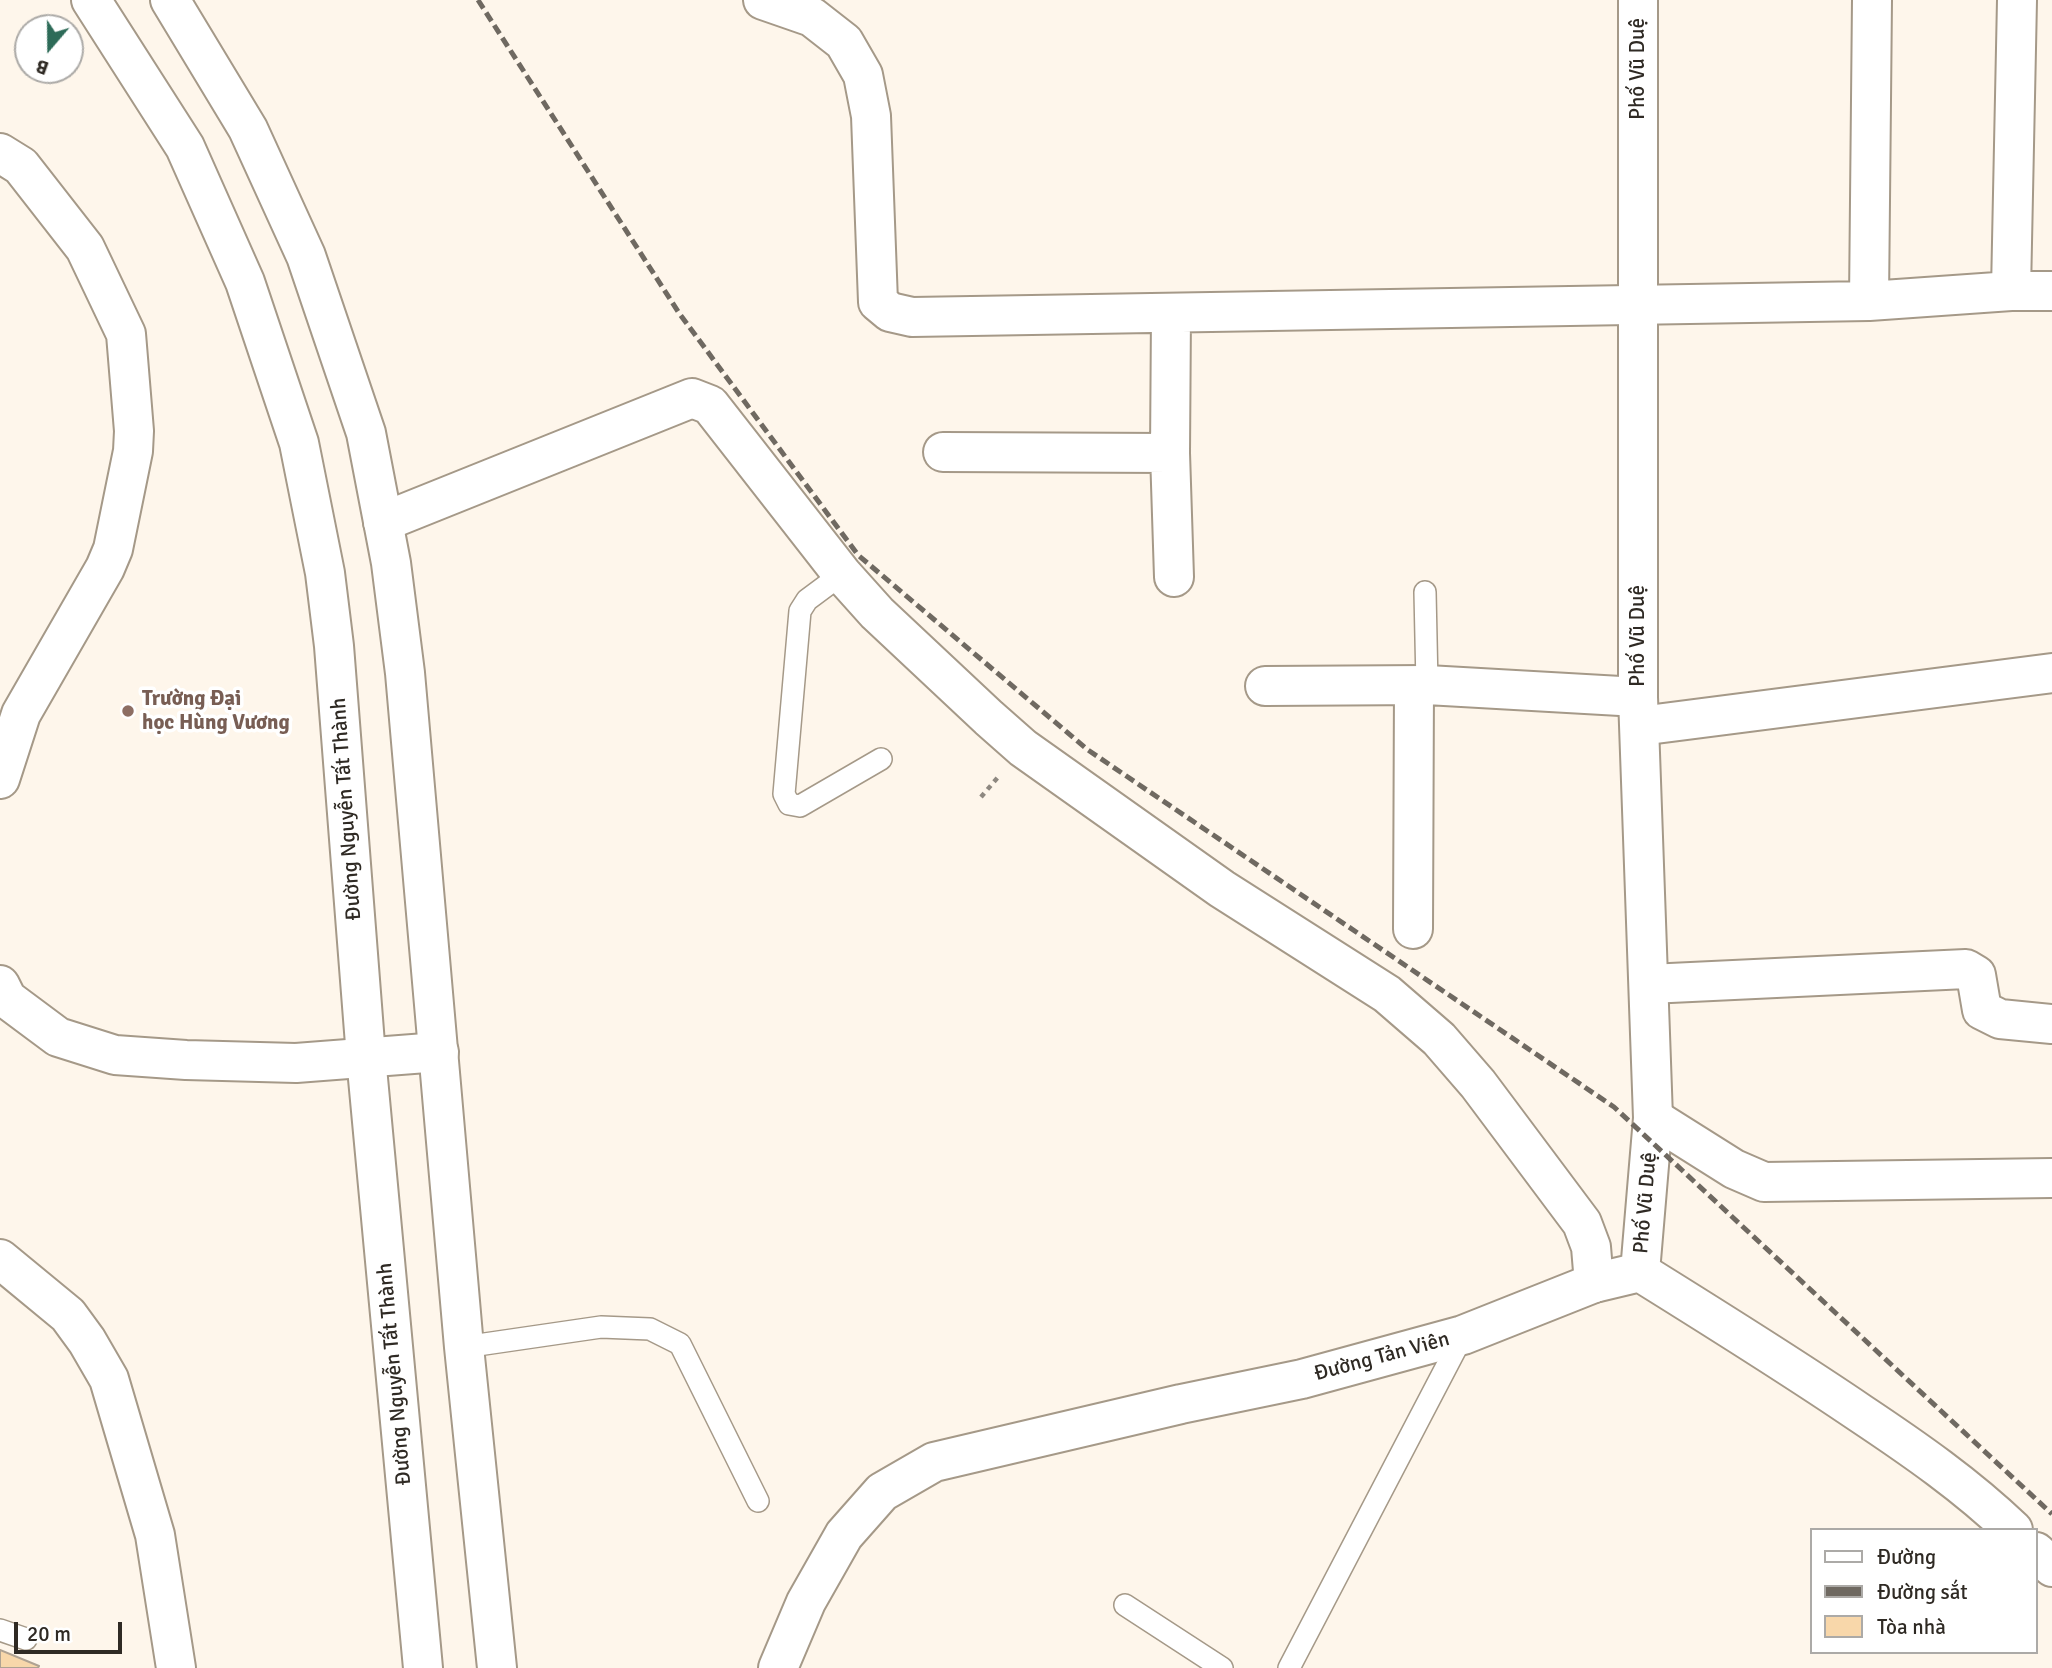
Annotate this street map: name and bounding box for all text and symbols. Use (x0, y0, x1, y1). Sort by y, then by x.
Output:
north arrow (14, 14, 84, 84)
street label: Phố Vũ Duệ (1625, 18, 1651, 120)
text: B (33, 54, 52, 80)
street label: Phố Vũ Duệ (1625, 585, 1651, 687)
place label: Trường Đại học Hùng Vương (142, 686, 290, 736)
street label: Đường Nguyễn Tất Thành (327, 697, 367, 921)
marker: Trường Đại học Hùng Vương (120, 703, 136, 719)
street label: Phố Vũ Duệ (1629, 1151, 1663, 1255)
street label: Đường Nguyễn Tất Thành (373, 1262, 417, 1486)
street label: Đường Tản Viên (1312, 1327, 1452, 1387)
legend (1811, 1528, 2038, 1654)
text: Đường (1877, 1544, 1936, 1570)
text: Đường sắt (1877, 1579, 1968, 1605)
scale bar (18, 1608, 126, 1652)
text: Tòa nhà (1877, 1614, 1946, 1640)
text: 20 m (27, 1621, 71, 1647)

